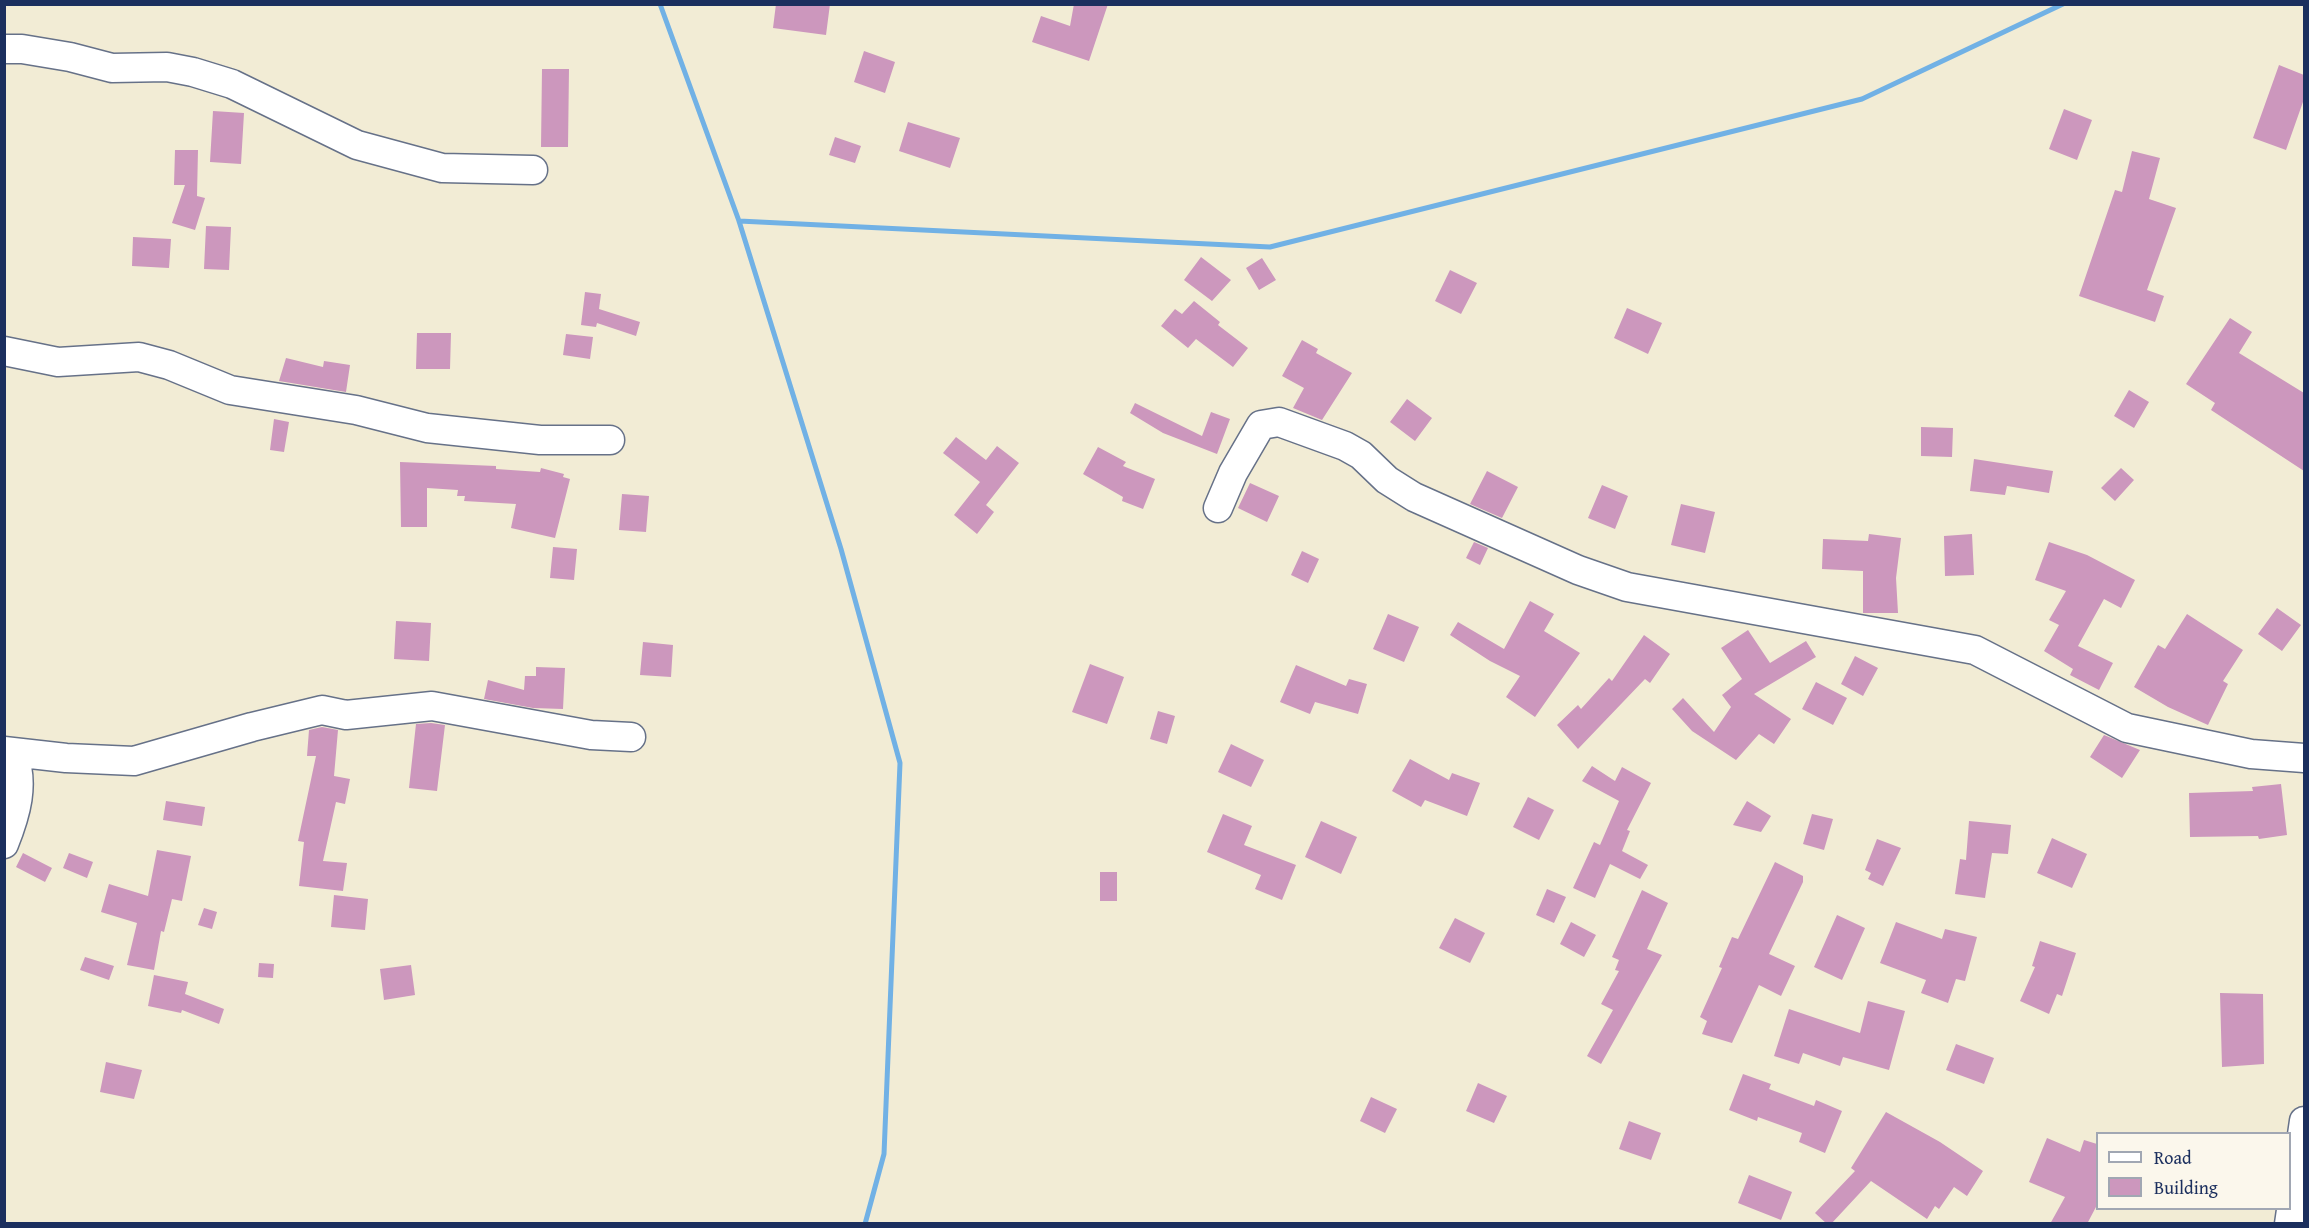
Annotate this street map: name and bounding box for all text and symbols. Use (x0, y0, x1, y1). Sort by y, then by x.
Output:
legend (2096, 1132, 2291, 1210)
text: Road (2154, 1144, 2192, 1171)
text: Building (2154, 1174, 2218, 1201)

